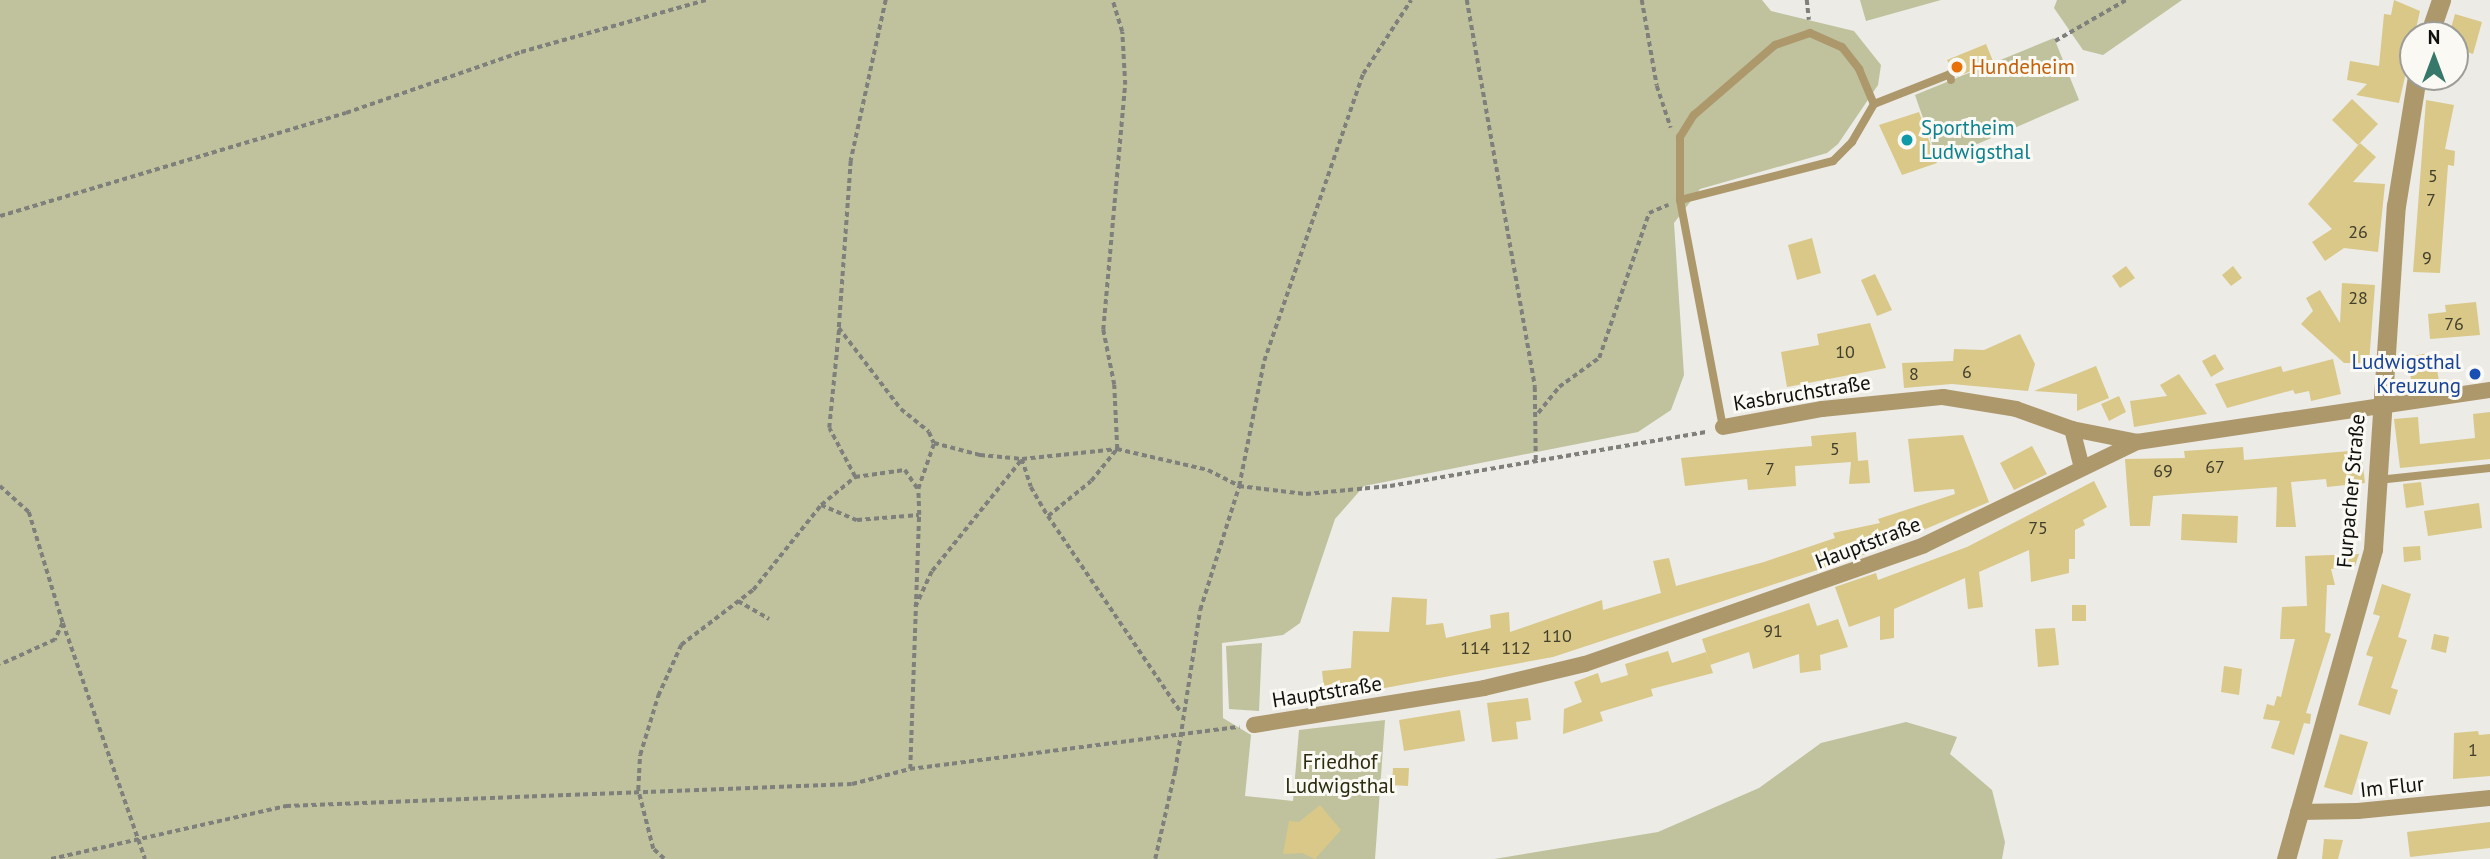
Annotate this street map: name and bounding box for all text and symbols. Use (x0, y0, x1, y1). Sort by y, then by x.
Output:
north arrow (2399, 21, 2469, 91)
text: N (2428, 25, 2440, 49)
place label: Hundeheim (1971, 54, 2075, 80)
marker: Hundeheim (1949, 59, 1965, 75)
place label: Sportheim Ludwigsthal (1921, 115, 2030, 165)
marker: Sportheim Ludwigsthal (1899, 132, 1915, 148)
house number: 5 (2428, 165, 2438, 187)
house number: 7 (2426, 189, 2436, 211)
house number: 26 (2348, 221, 2368, 243)
house number: 9 (2422, 247, 2432, 269)
house number: 28 (2348, 287, 2368, 309)
house number: 76 (2444, 313, 2464, 335)
house number: 10 (1835, 341, 1855, 363)
place label: Ludwigsthal Kreuzung (2352, 349, 2461, 399)
house number: 6 (1962, 361, 1972, 383)
house number: 8 (1909, 363, 1919, 385)
marker: Ludwigsthal Kreuzung (2467, 366, 2483, 382)
street label: Kasbruchstraße (1731, 370, 1873, 416)
street label: Furpacher Straße (2332, 413, 2370, 569)
house number: 5 (1830, 438, 1840, 460)
house number: 67 (2205, 456, 2225, 478)
house number: 7 (1765, 458, 1775, 480)
house number: 69 (2153, 460, 2173, 482)
street label: Hauptstraße (1812, 511, 1924, 575)
house number: 75 (2028, 517, 2048, 539)
house number: 91 (1763, 620, 1783, 642)
house number: 110 (1542, 625, 1572, 647)
house number: 114 (1460, 637, 1490, 659)
house number: 112 (1501, 637, 1531, 659)
street label: Hauptstraße (1270, 671, 1384, 713)
house number: 1 (2468, 739, 2478, 761)
park label: Friedhof Ludwigsthal (1285, 749, 1395, 799)
street label: Im Flur (2359, 771, 2425, 803)

